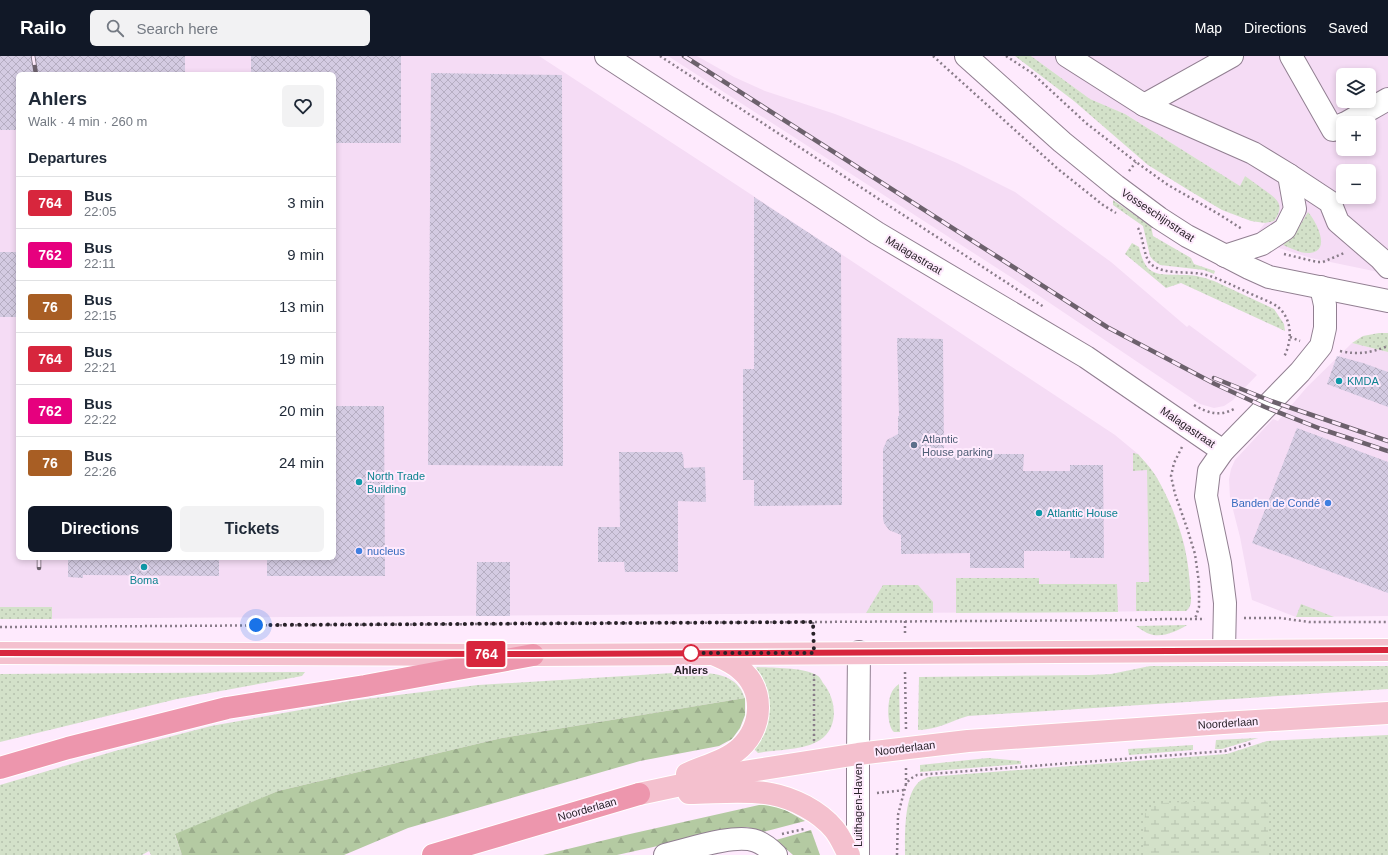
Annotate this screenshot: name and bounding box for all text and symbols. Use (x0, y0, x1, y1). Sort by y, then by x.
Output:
search box (90, 10, 370, 46)
text: Railo (20, 17, 66, 38)
icon: search (104, 17, 126, 39)
text: Search here (136, 20, 218, 37)
text: Map (1195, 20, 1222, 36)
text: Directions (1244, 20, 1306, 36)
text: Saved (1328, 20, 1368, 36)
map controls (1336, 68, 1376, 204)
button: layers (1336, 68, 1376, 108)
button: heart (282, 85, 324, 127)
text: Ahlers (28, 88, 87, 109)
text: Walk · 4 min · 260 m (28, 114, 147, 129)
button: + (1336, 116, 1376, 156)
text: Departures (28, 149, 107, 166)
button: − (1336, 164, 1376, 204)
street label: Vosseschijnstraat (1119, 186, 1197, 244)
text: Bus (84, 187, 112, 204)
text: 3 min (287, 194, 324, 211)
text: 764 (38, 195, 62, 211)
text: 22:05 (84, 204, 117, 219)
street label: Malagastraat (884, 233, 944, 277)
text: Bus (84, 239, 112, 256)
text: 9 min (287, 246, 324, 263)
text: 762 (38, 247, 62, 263)
text: 22:11 (84, 256, 116, 271)
text: Bus (84, 291, 112, 308)
text: 13 min (279, 298, 324, 315)
text: 76 (42, 299, 58, 315)
text: 22:15 (84, 308, 117, 323)
text: Bus (84, 343, 112, 360)
text: 19 min (279, 350, 324, 367)
text: 764 (38, 351, 62, 367)
text: 22:21 (84, 360, 117, 375)
place label: KMDA (1347, 375, 1379, 387)
marker: KMDA (1334, 376, 1344, 386)
text: Bus (84, 395, 112, 412)
text: 20 min (279, 402, 324, 419)
text: 762 (38, 403, 62, 419)
street label: Malagastraat (1158, 404, 1218, 450)
text: 22:22 (84, 412, 117, 427)
place label: Atlantic House parking (922, 433, 993, 458)
marker: Atlantic House parking (909, 440, 919, 450)
text: Bus (84, 447, 112, 464)
text: 24 min (279, 454, 324, 471)
text: 76 (42, 455, 58, 471)
text: 22:26 (84, 464, 117, 479)
place label: North Trade Building (367, 470, 425, 495)
marker: North Trade Building (354, 477, 364, 487)
place label: Banden de Condé (1231, 497, 1320, 509)
marker: Banden de Condé (1323, 498, 1333, 508)
button: Directions (28, 506, 172, 552)
button: Tickets (180, 506, 324, 552)
place label: Atlantic House (1047, 507, 1118, 519)
marker: Atlantic House (1034, 508, 1044, 518)
place label: nucleus (367, 545, 405, 557)
marker: nucleus (354, 546, 364, 556)
marker: Boma (139, 562, 149, 572)
place label: Boma (130, 574, 159, 586)
your location (246, 615, 266, 635)
line badge: 764 (463, 641, 509, 667)
marker: Ahlers (682, 644, 700, 662)
text: 764 (474, 646, 498, 662)
place label: Ahlers (674, 664, 708, 676)
street label: Noorderlaan (1197, 715, 1259, 731)
street label: Noorderlaan (874, 738, 936, 758)
street label: Luithagen-Haven (852, 763, 864, 847)
street label: Noorderlaan (556, 795, 618, 823)

